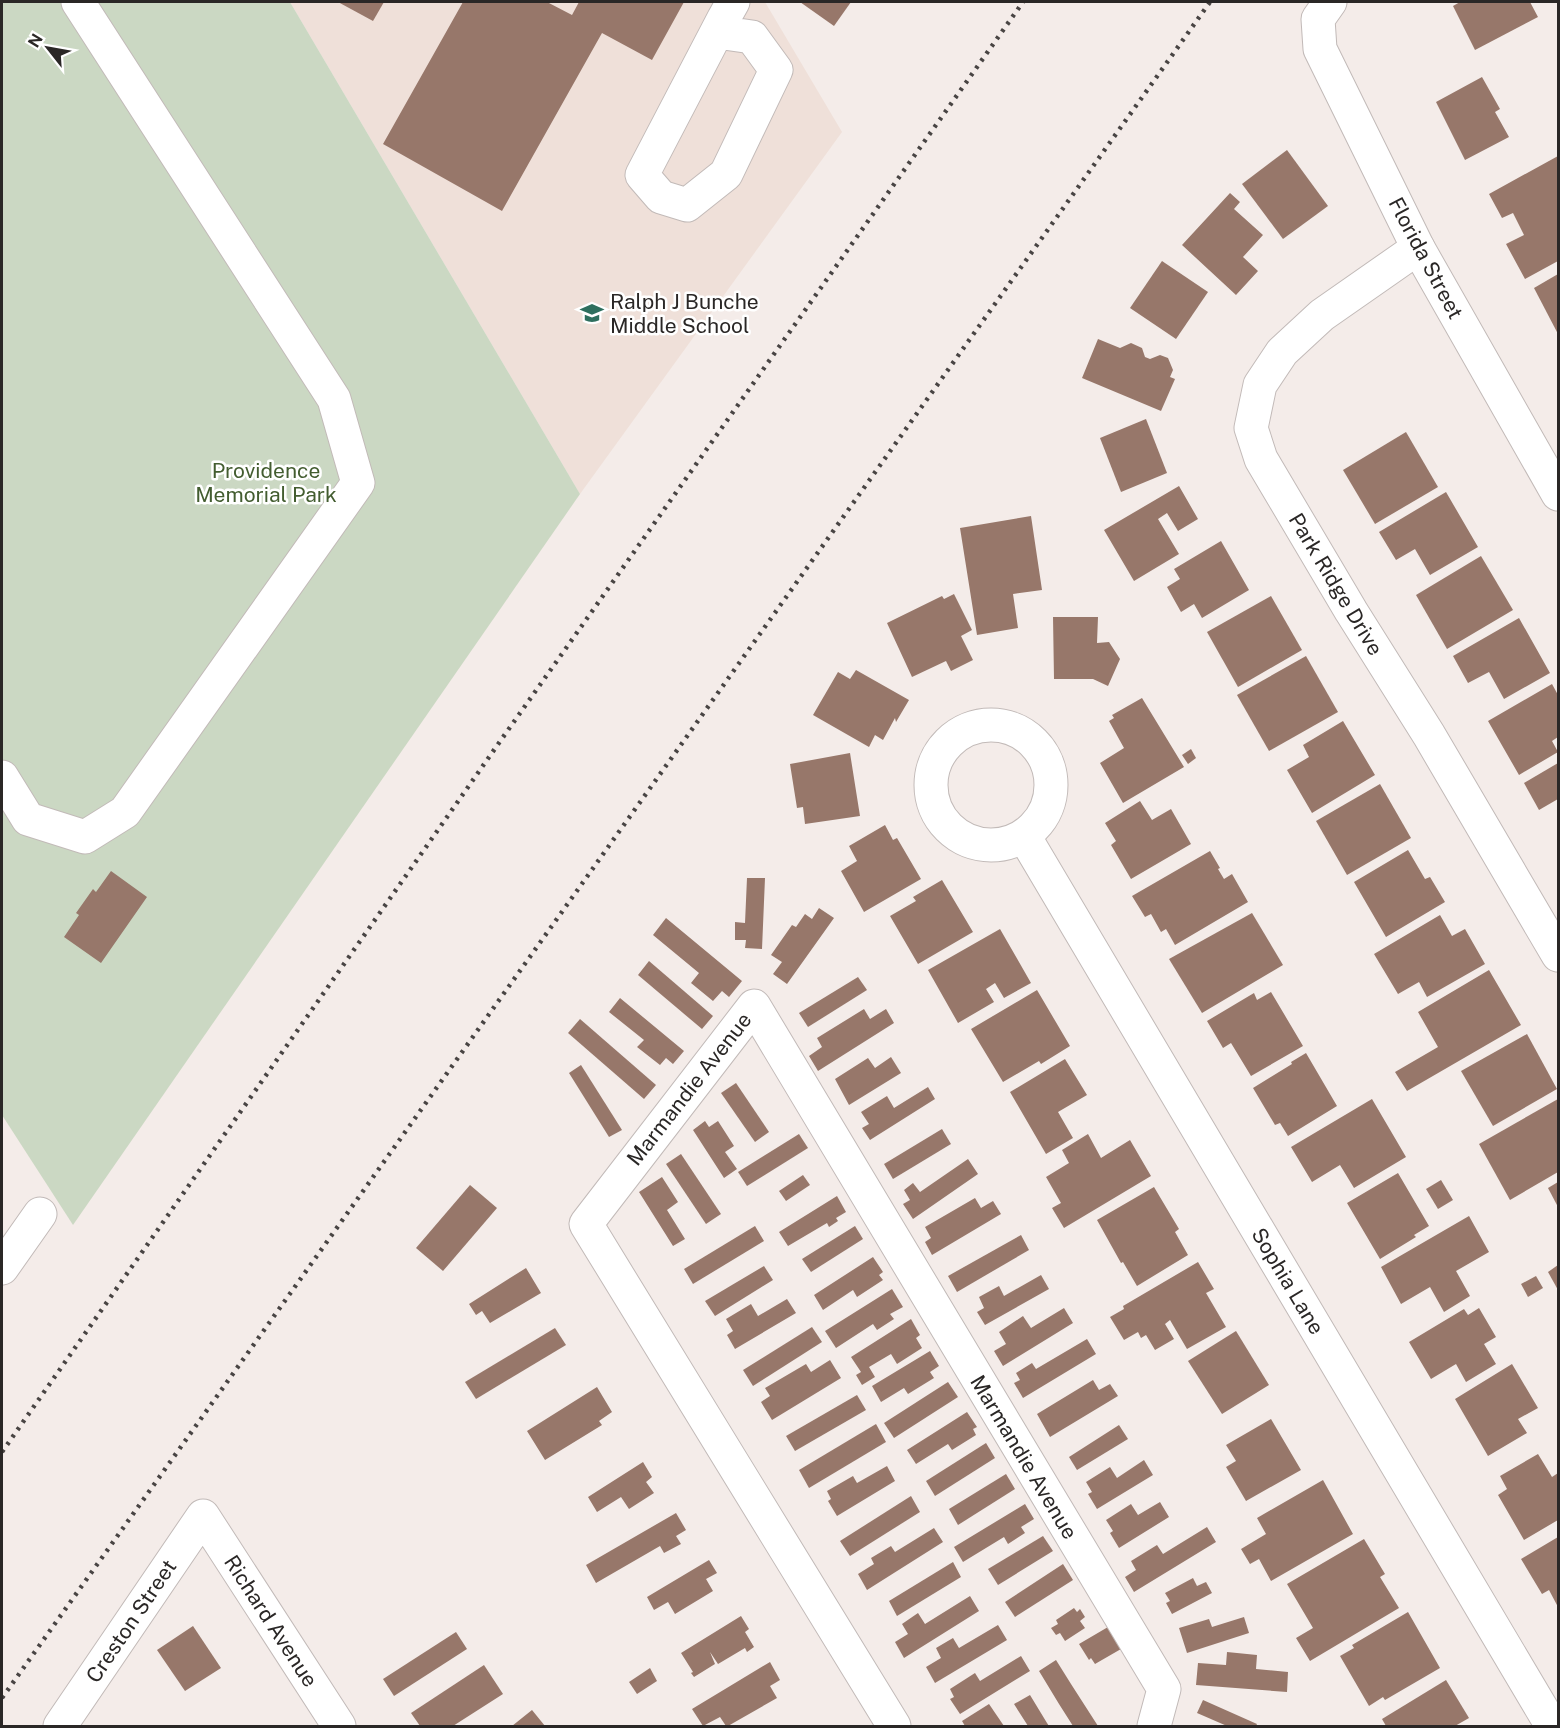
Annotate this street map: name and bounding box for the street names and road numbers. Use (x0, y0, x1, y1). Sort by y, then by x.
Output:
street label: Florida Street (1383, 193, 1469, 323)
street label: Park Ridge Drive (1284, 508, 1388, 660)
street label: Marmandie Avenue (622, 1008, 756, 1170)
street label: Sophia Lane (1246, 1223, 1330, 1339)
street label: Marmandie Avenue (965, 1370, 1083, 1544)
street label: Richard Avenue (219, 1550, 323, 1692)
street label: Creston Street (81, 1555, 181, 1687)

